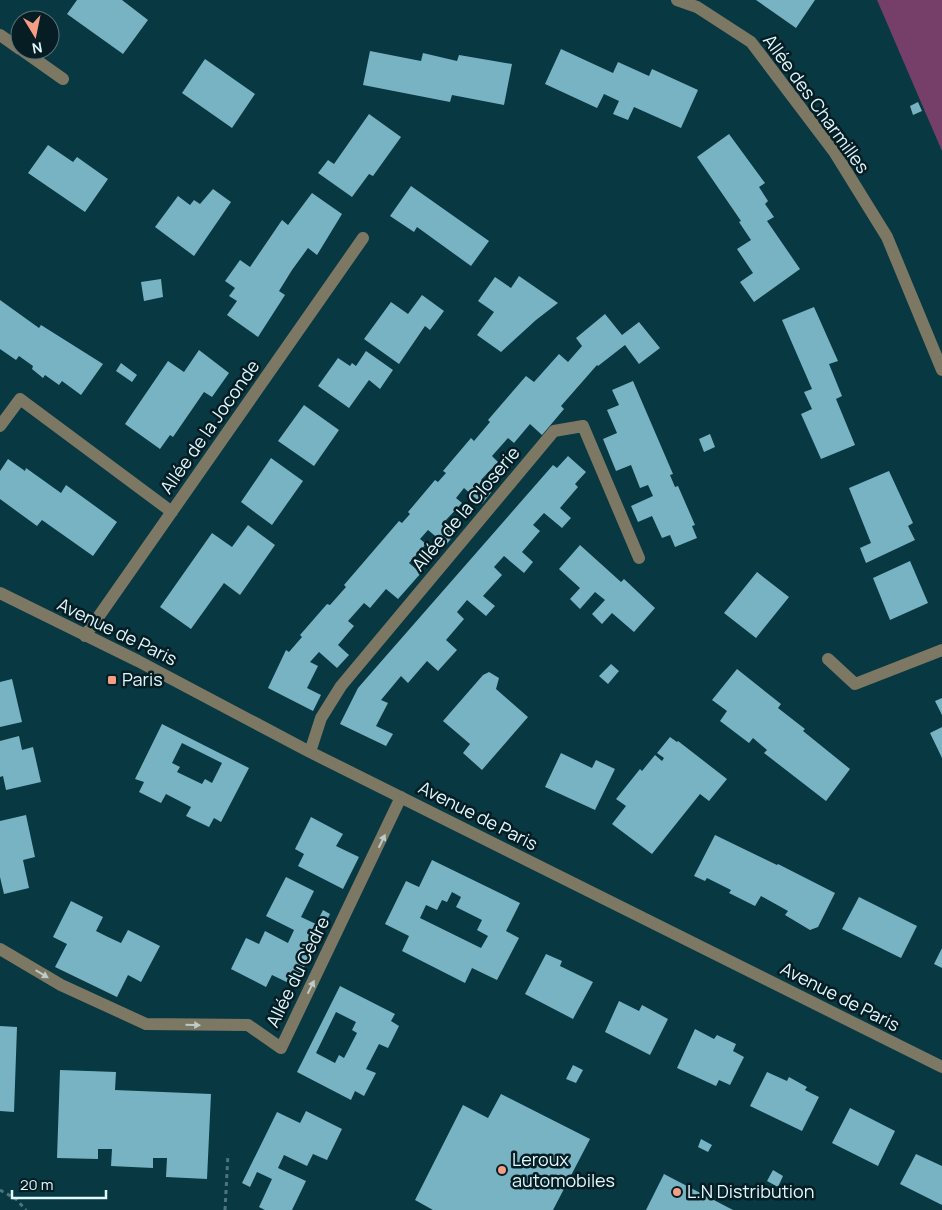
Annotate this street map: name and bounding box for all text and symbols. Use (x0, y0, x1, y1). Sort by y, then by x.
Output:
north arrow (10, 10, 60, 60)
street label: Allée des Charmilles (758, 29, 875, 178)
text: N (31, 38, 44, 59)
street label: Allée de la Joconde (154, 355, 264, 498)
street label: Allée de la Closerie (406, 441, 525, 576)
street label: Avenue de Paris (53, 592, 181, 671)
place label: Paris (122, 667, 163, 691)
marker: Paris (106, 674, 118, 686)
street label: Avenue de Paris (415, 775, 542, 855)
one-way arrow (378, 834, 386, 848)
street label: Allée du Cèdre (260, 912, 334, 1031)
street label: Avenue de Paris (777, 956, 904, 1036)
one-way arrow (35, 969, 48, 978)
one-way arrow (307, 980, 315, 994)
one-way arrow (185, 1021, 201, 1029)
place label: Leroux automobiles (512, 1147, 615, 1192)
marker: Leroux automobiles (496, 1164, 508, 1176)
scale bar (12, 1168, 106, 1200)
text: 20 m (20, 1174, 53, 1195)
place label: L.N Distribution (687, 1179, 814, 1203)
marker: L.N Distribution (671, 1186, 683, 1198)

